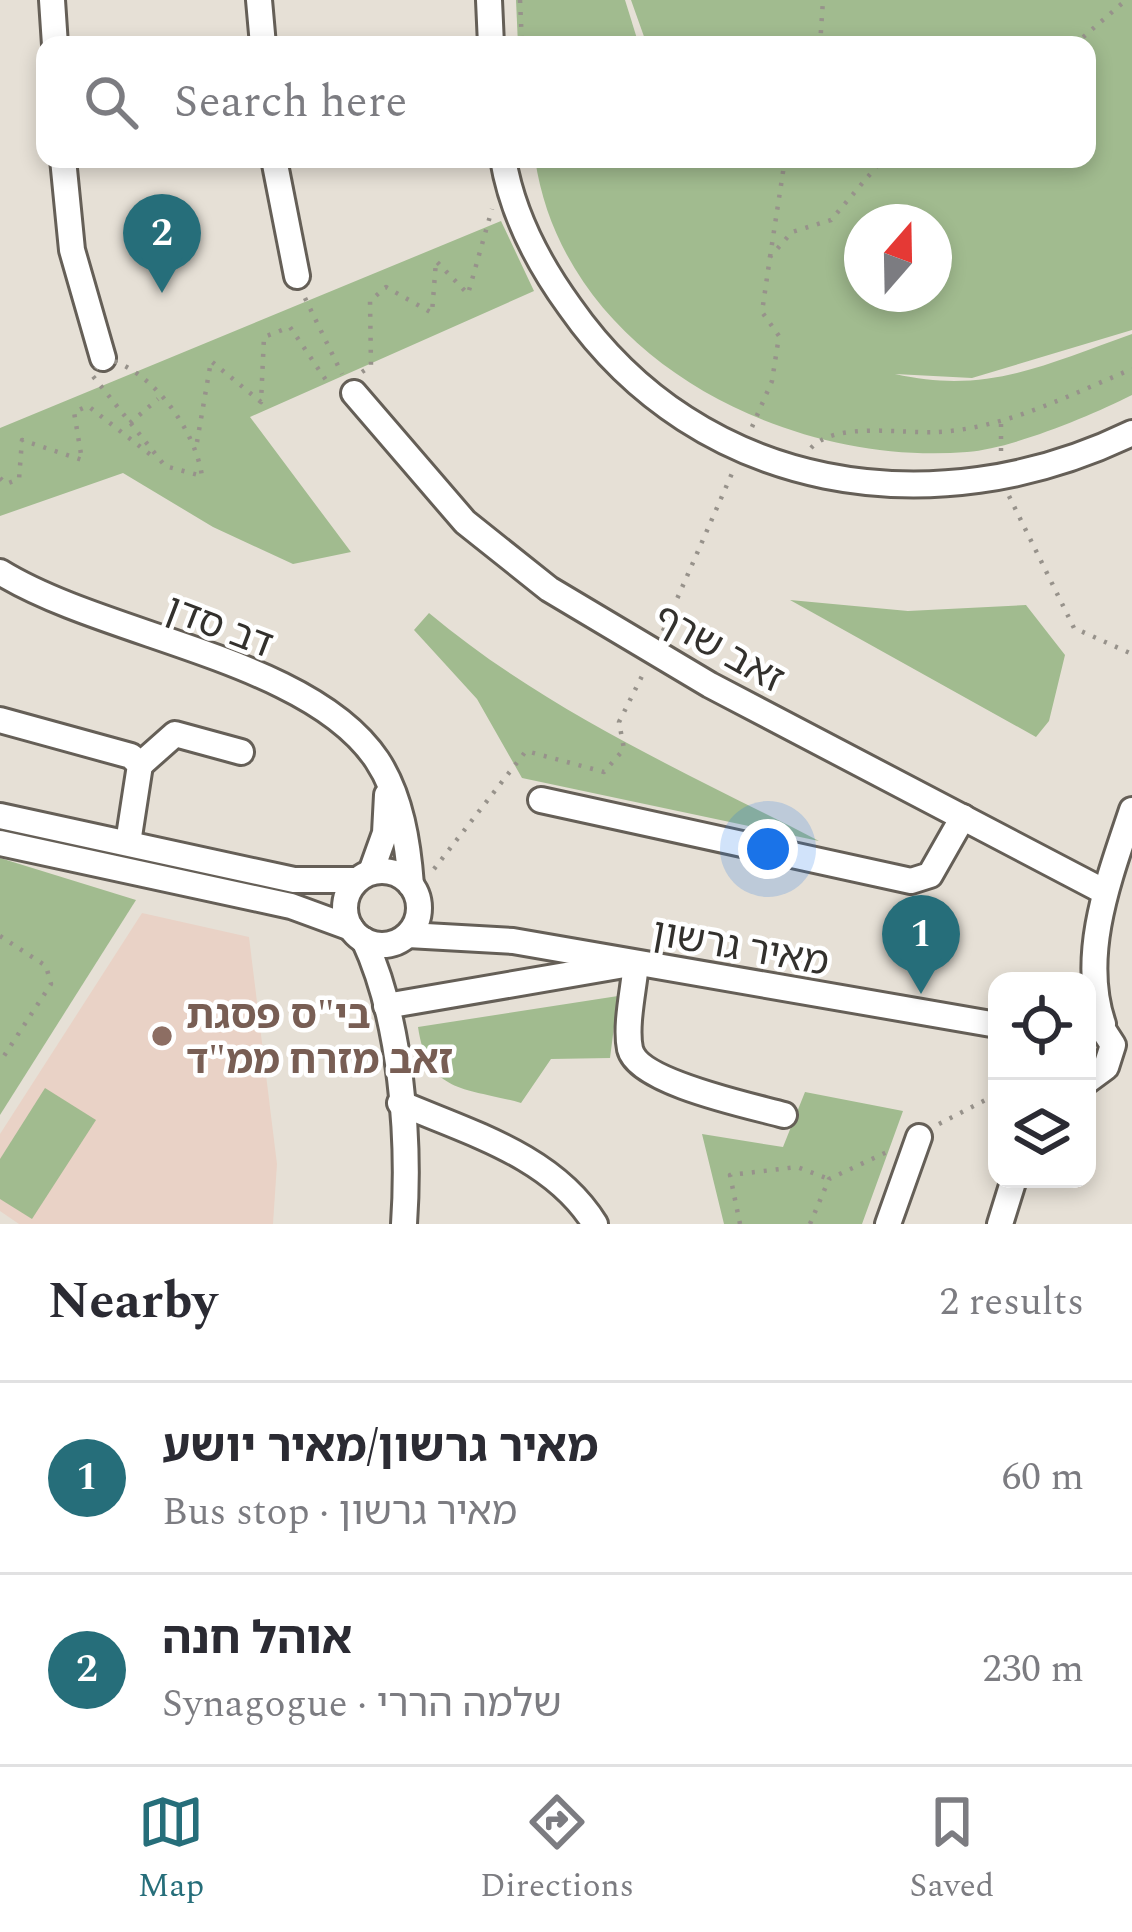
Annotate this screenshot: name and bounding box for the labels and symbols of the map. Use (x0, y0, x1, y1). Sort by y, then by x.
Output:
pin: 2 (123, 194, 201, 293)
north arrow (844, 204, 952, 312)
street label: דב סדן (157, 580, 281, 675)
street label: זאב שרף (643, 589, 795, 709)
your location (738, 819, 798, 879)
pin: 1 (882, 895, 960, 994)
street label: מאיר גרשון (648, 904, 834, 993)
place label: בי"ס פסגת זאב מזרח ממ"ד (186, 987, 453, 1091)
marker: בי"ס פסגת זאב מזרח ממ"ד (149, 1023, 175, 1049)

